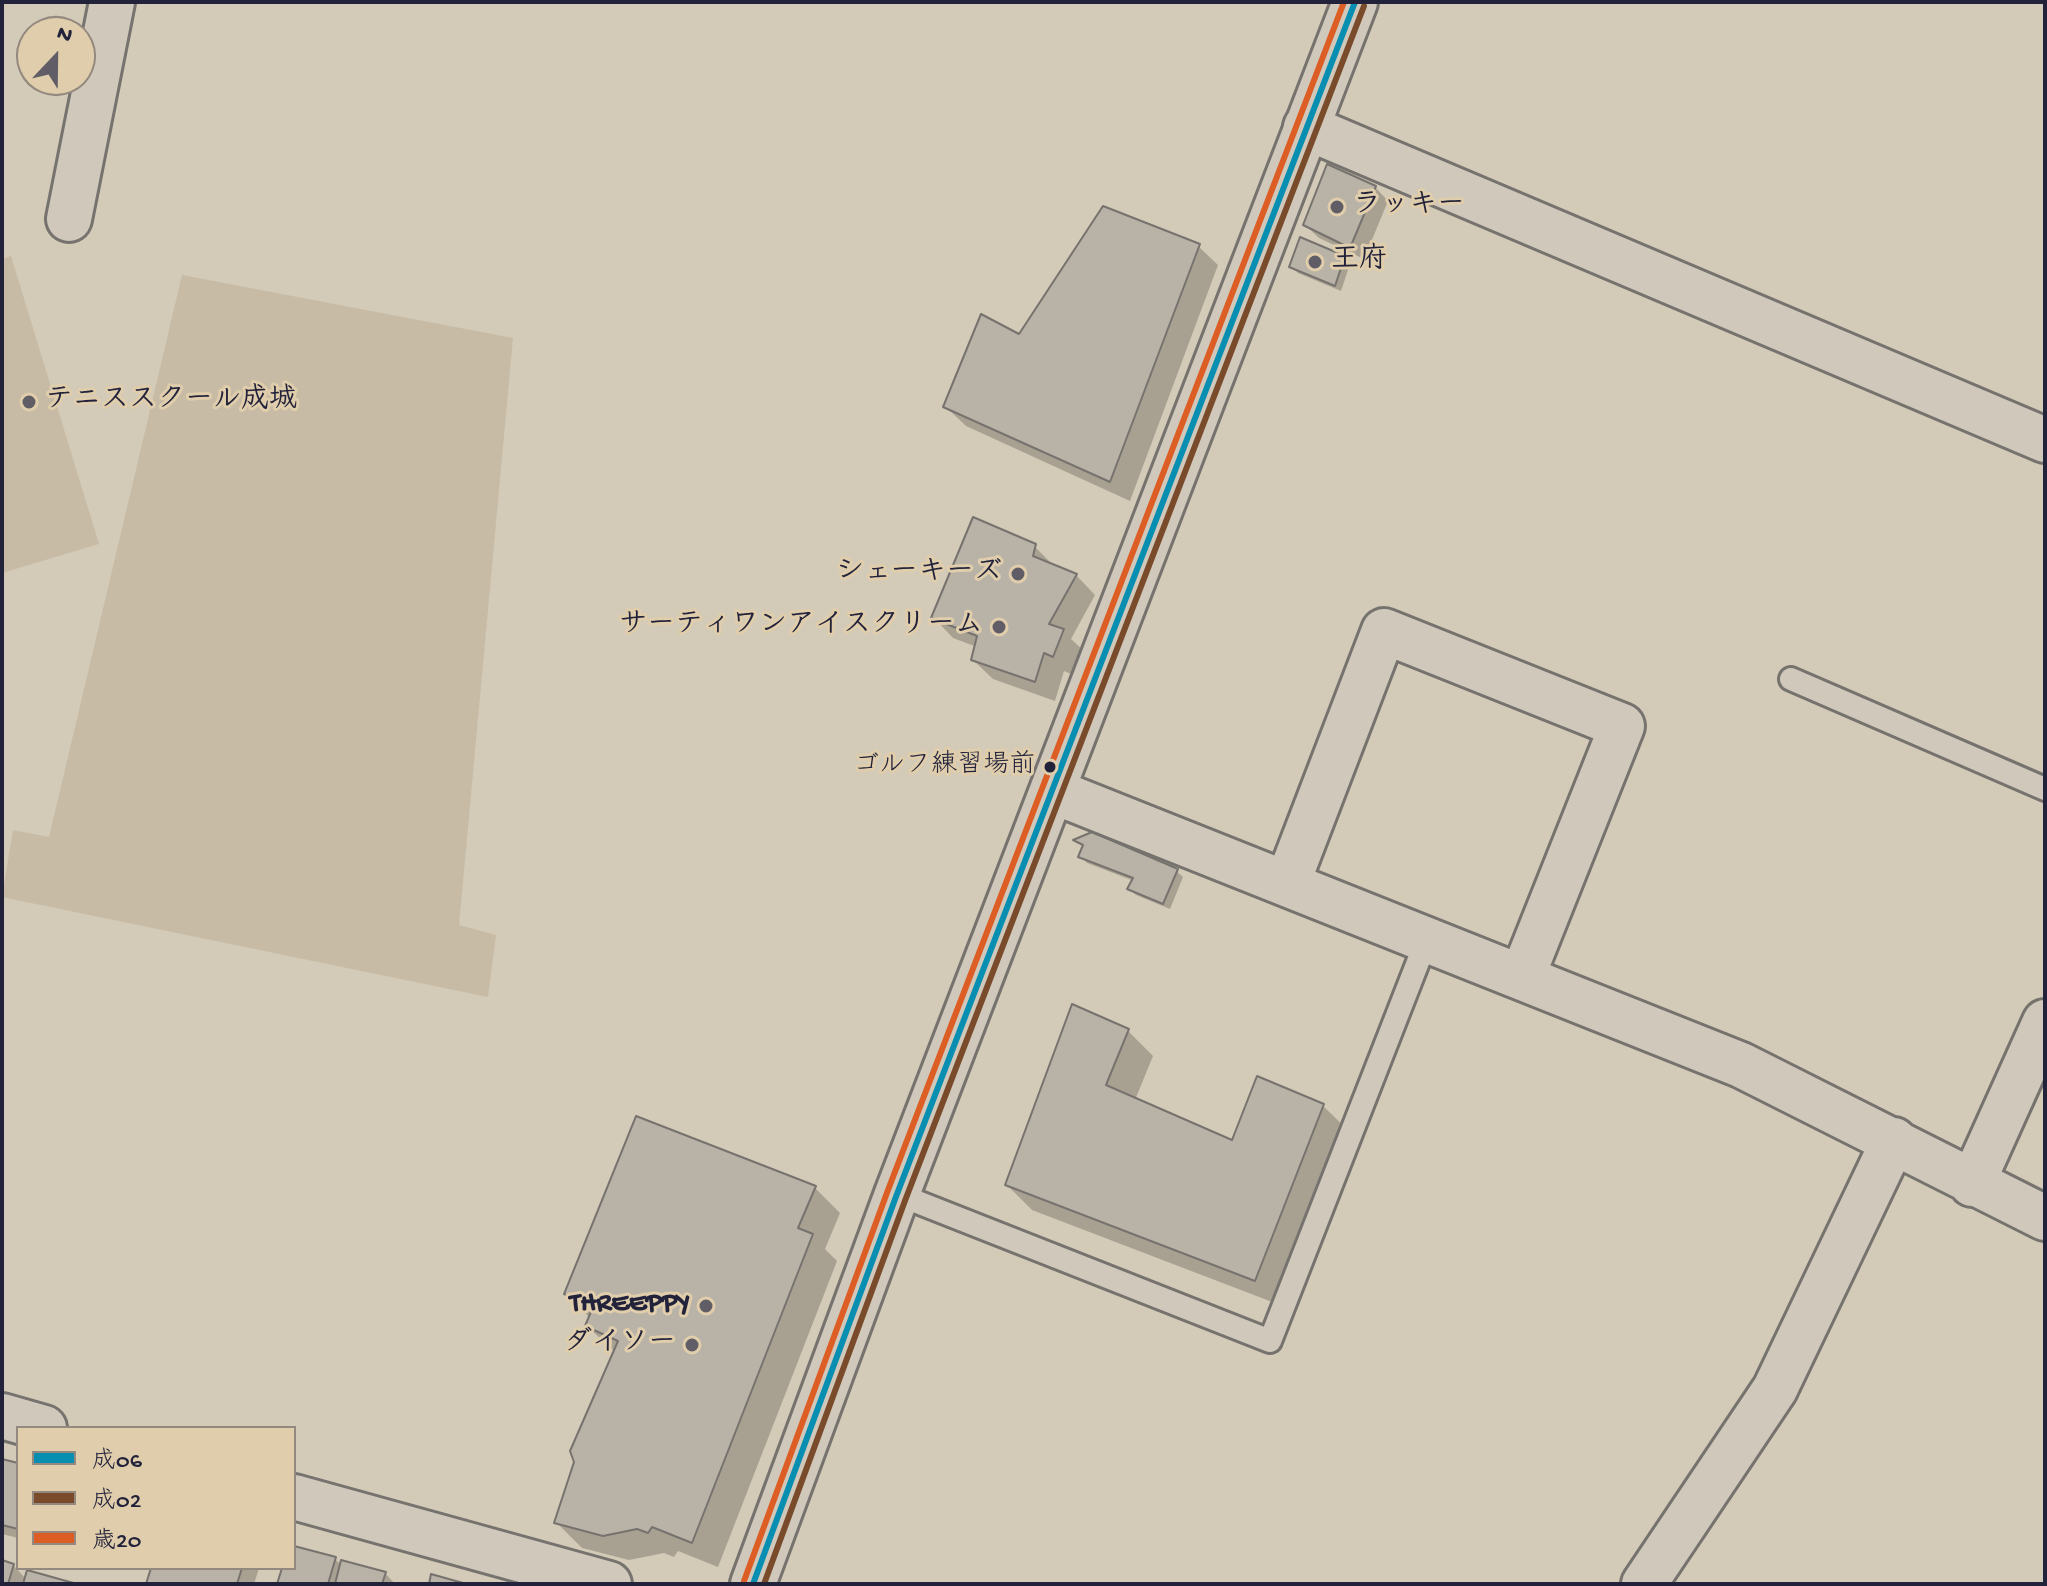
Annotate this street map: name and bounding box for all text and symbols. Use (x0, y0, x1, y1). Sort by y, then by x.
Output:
north arrow (16, 16, 96, 96)
text: N (53, 21, 76, 50)
place label: ラッキー (1353, 190, 1465, 224)
marker: ラッキー (1328, 198, 1346, 216)
place label: 王府 (1331, 245, 1387, 279)
marker: 王府 (1306, 253, 1324, 271)
place label: テニススクール成城 (45, 385, 297, 419)
marker: テニススクール成城 (20, 393, 38, 411)
place label: シェーキーズ (836, 557, 1002, 591)
marker: シェーキーズ (1009, 565, 1027, 583)
place label: サーティワンアイスクリーム (619, 610, 983, 644)
marker: サーティワンアイスクリーム (990, 618, 1008, 636)
place label: ゴルフ練習場前 (853, 751, 1035, 783)
marker: ゴルフ練習場前 (1042, 759, 1058, 775)
place label: THREEPPY (570, 1289, 690, 1323)
marker: THREEPPY (697, 1297, 715, 1315)
place label: ダイソー (564, 1328, 676, 1362)
marker: ダイソー (683, 1336, 701, 1354)
legend (16, 1426, 296, 1570)
text: 成06 (92, 1448, 142, 1477)
text: 成02 (92, 1488, 141, 1517)
text: 歳20 (92, 1528, 141, 1557)

